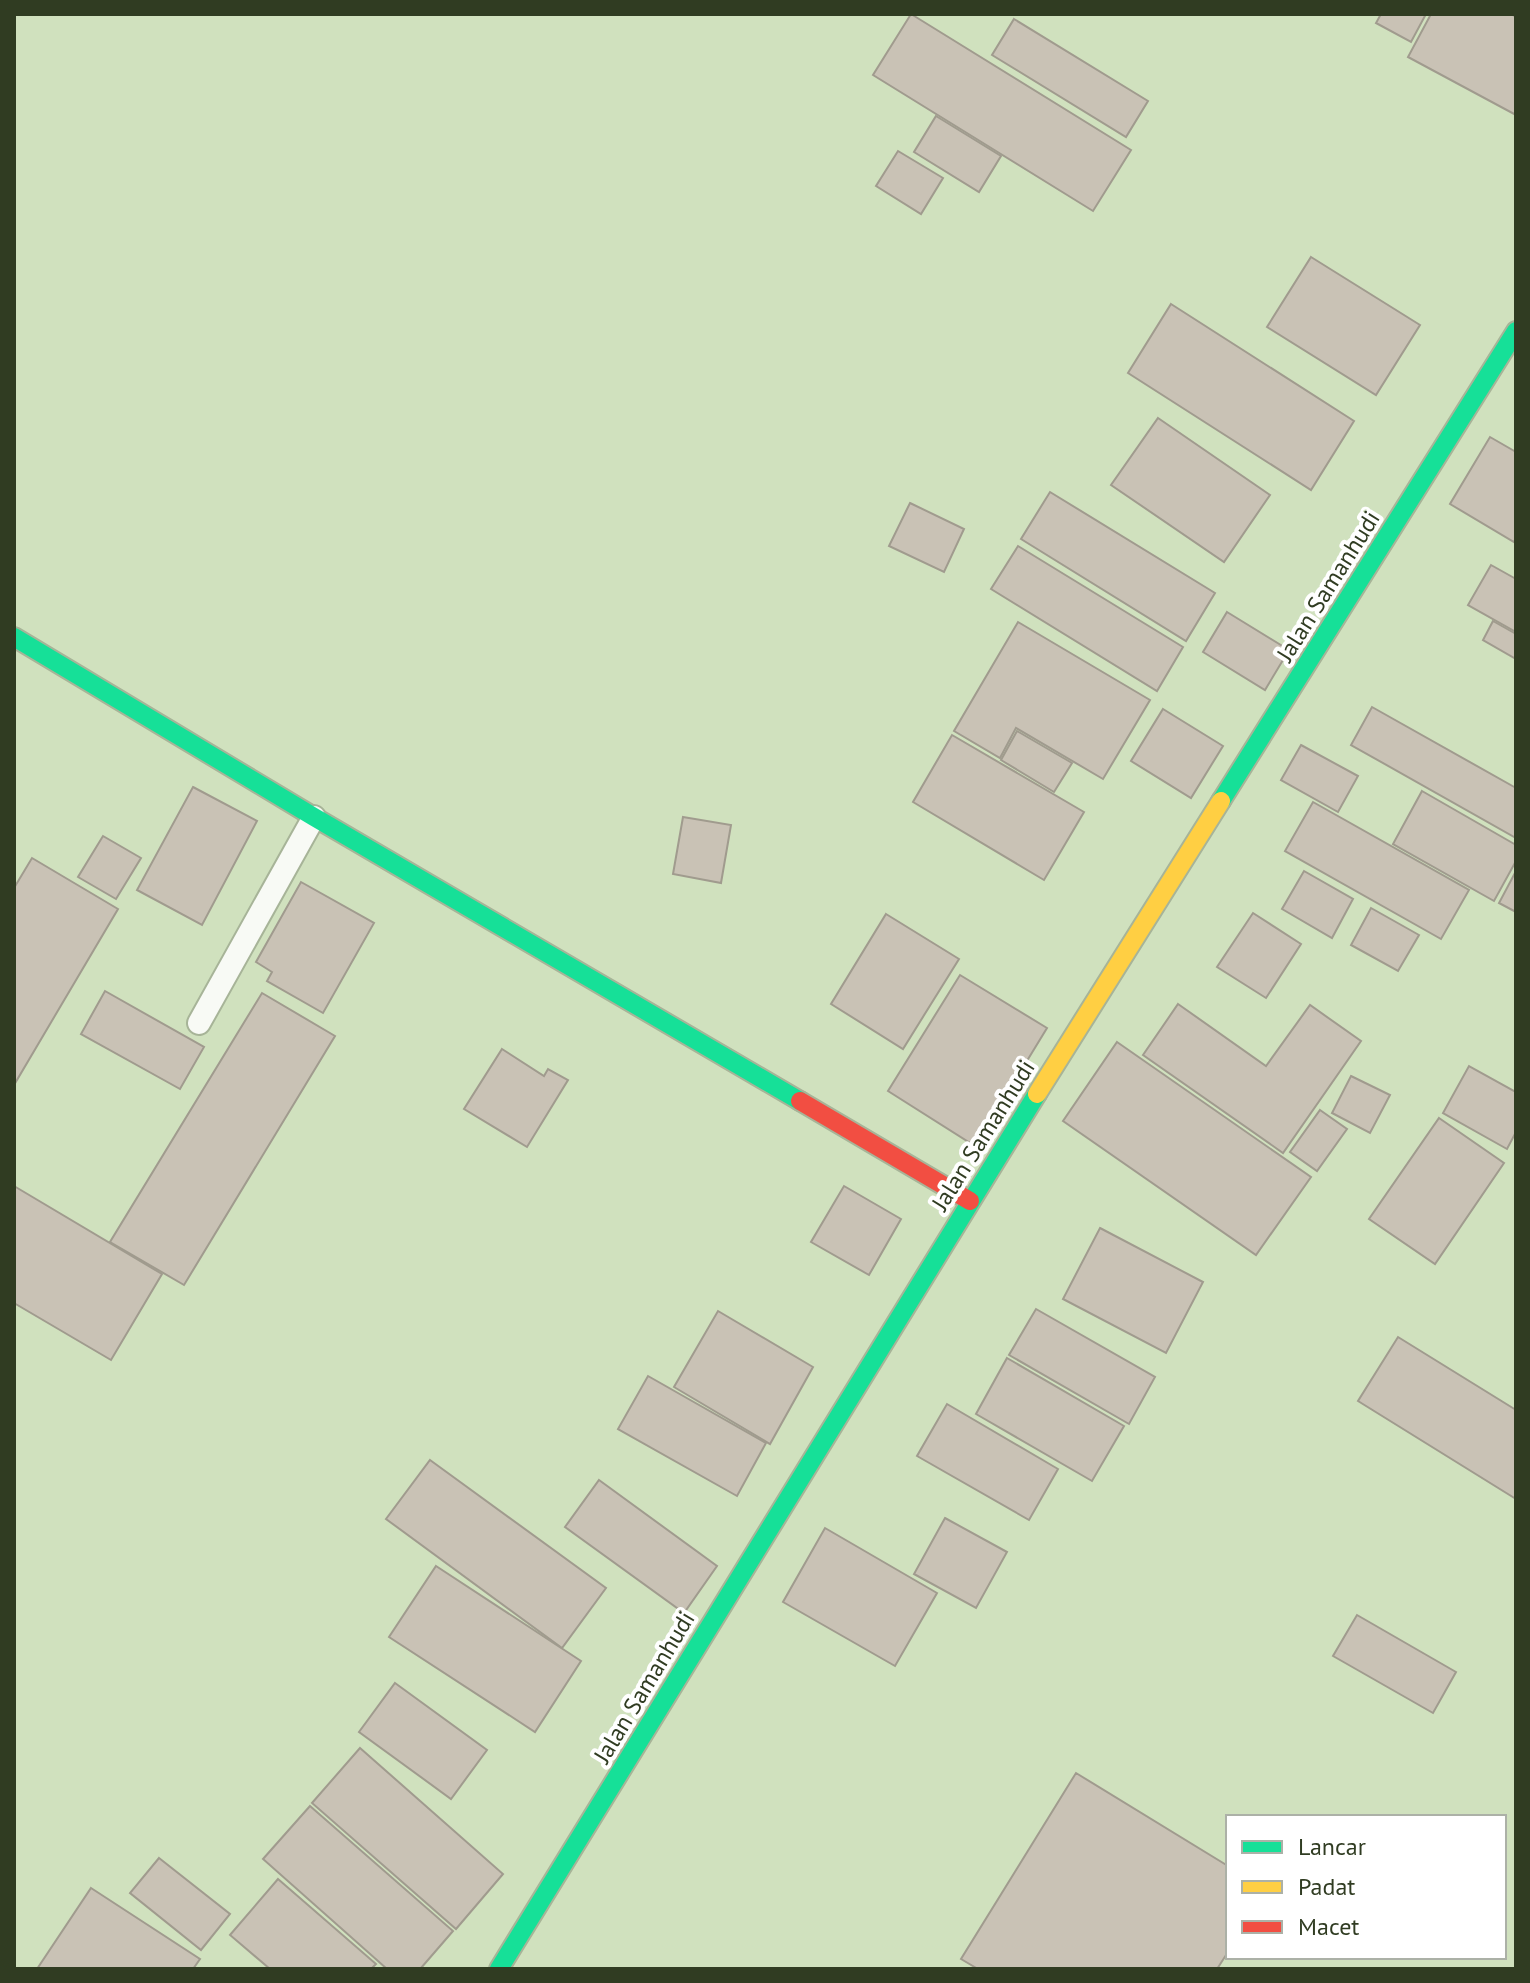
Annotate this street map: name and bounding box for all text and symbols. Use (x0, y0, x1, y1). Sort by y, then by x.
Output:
street label: Jalan Samanhudi (1269, 505, 1387, 668)
street label: Jalan Samanhudi (924, 1054, 1042, 1217)
street label: Jalan Samanhudi (586, 1605, 702, 1770)
legend (1226, 1815, 1506, 1959)
text: Lancar (1298, 1831, 1366, 1862)
text: Padat (1298, 1871, 1355, 1902)
text: Macet (1298, 1911, 1360, 1942)

